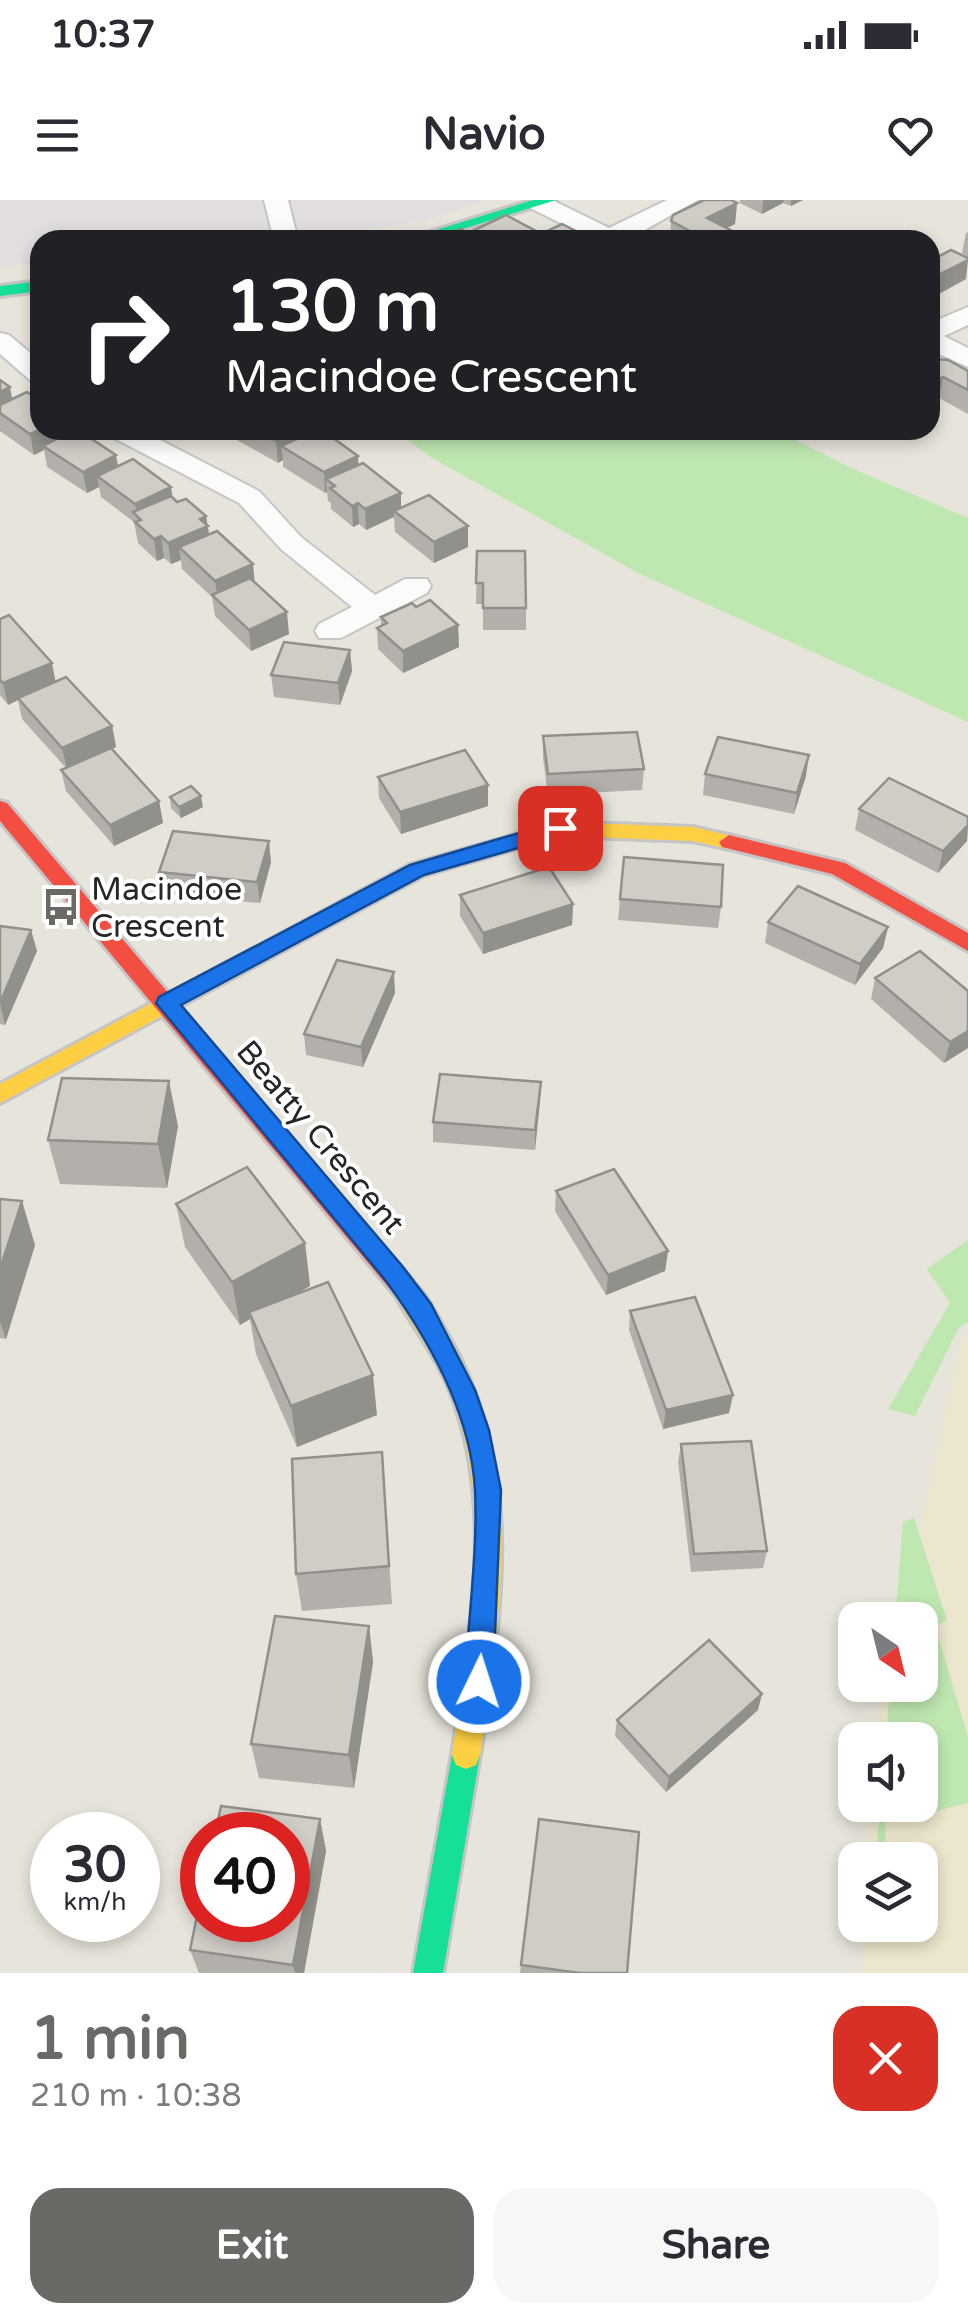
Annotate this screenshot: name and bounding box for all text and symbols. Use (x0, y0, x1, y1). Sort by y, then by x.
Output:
text: 10:37 (50, 12, 155, 58)
icon: menu (30, 108, 85, 163)
text: Navio (422, 108, 546, 162)
icon: heart (883, 108, 938, 163)
text: 130 m (225, 266, 439, 350)
icon: right (60, 270, 190, 400)
text: Macindoe Crescent (225, 351, 637, 405)
pin (518, 786, 603, 871)
icon: arrive (533, 801, 588, 856)
place label: Macindoe Crescent (91, 871, 242, 946)
bus stop icon: Macindoe Crescent (40, 886, 82, 928)
street label: Beatty Crescent (228, 1033, 412, 1242)
north arrow (838, 1602, 938, 1702)
map controls (838, 1602, 938, 1942)
position arrow (427, 1630, 531, 1734)
button: sound (838, 1722, 938, 1822)
speed limit sign: 40 (180, 1812, 310, 1942)
text: 30 (64, 1835, 126, 1895)
button: layers (838, 1842, 938, 1942)
text: km/h (64, 1887, 126, 1917)
text: 1 min (30, 2003, 190, 2075)
button: close (833, 2006, 938, 2111)
text: 210 m · 10:38 (30, 2077, 242, 2115)
button: Exit (30, 2188, 474, 2303)
button: Share (494, 2188, 938, 2303)

